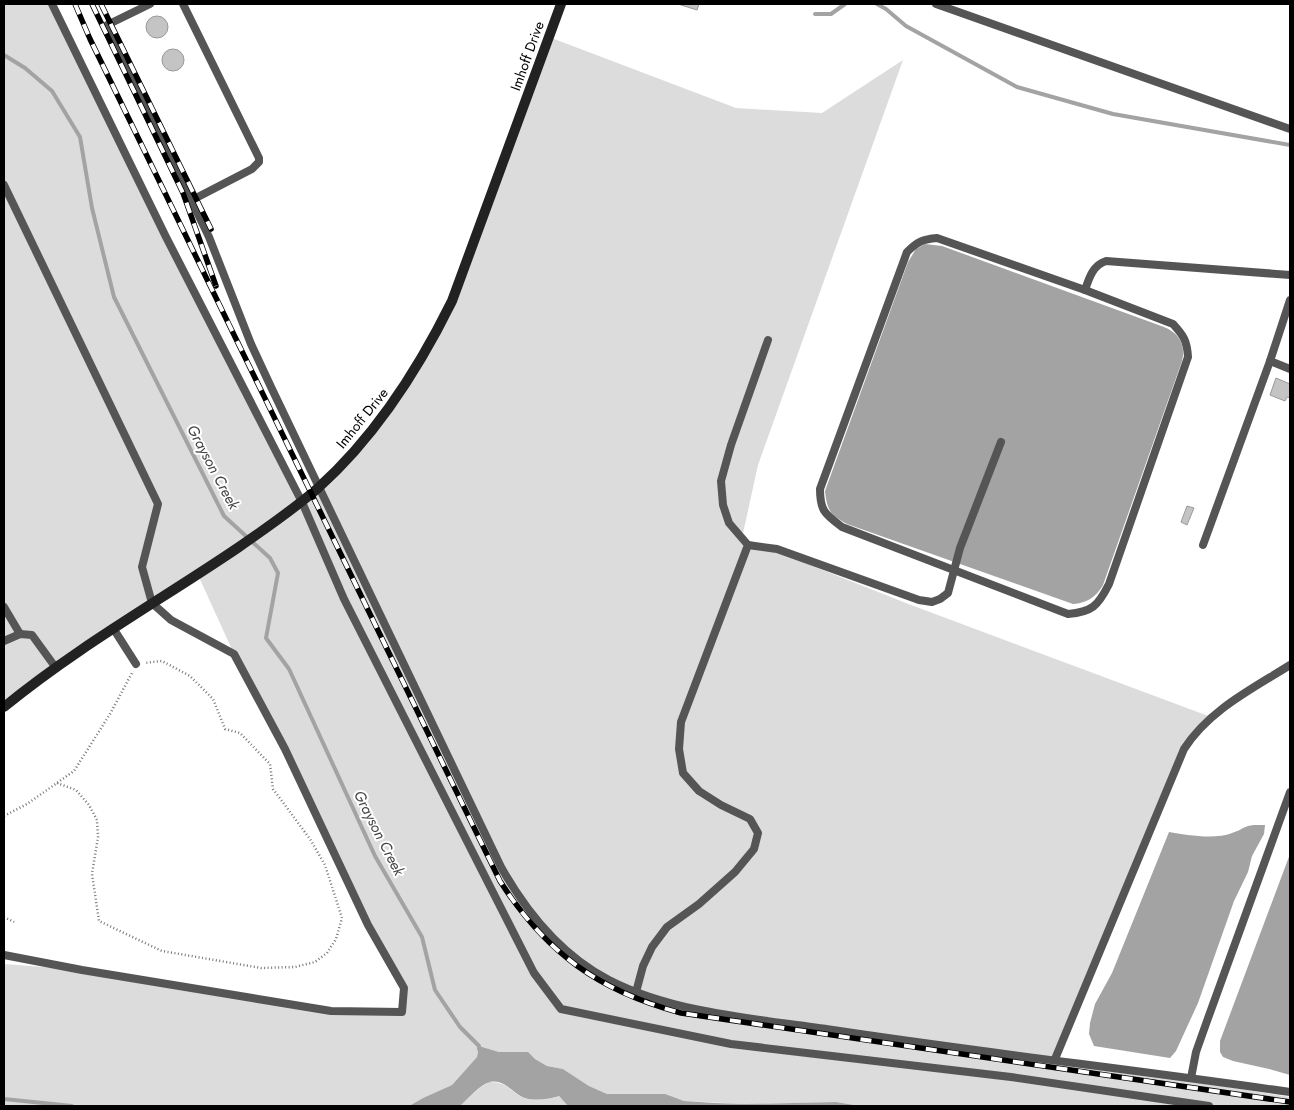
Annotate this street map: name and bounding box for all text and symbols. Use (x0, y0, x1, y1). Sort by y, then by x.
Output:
street label: Imhoff Drive (505, 18, 549, 94)
street label: Imhoff Drive (331, 383, 393, 453)
water label: Grayson Creek (181, 421, 245, 514)
water label: Grayson Creek (348, 787, 410, 880)

